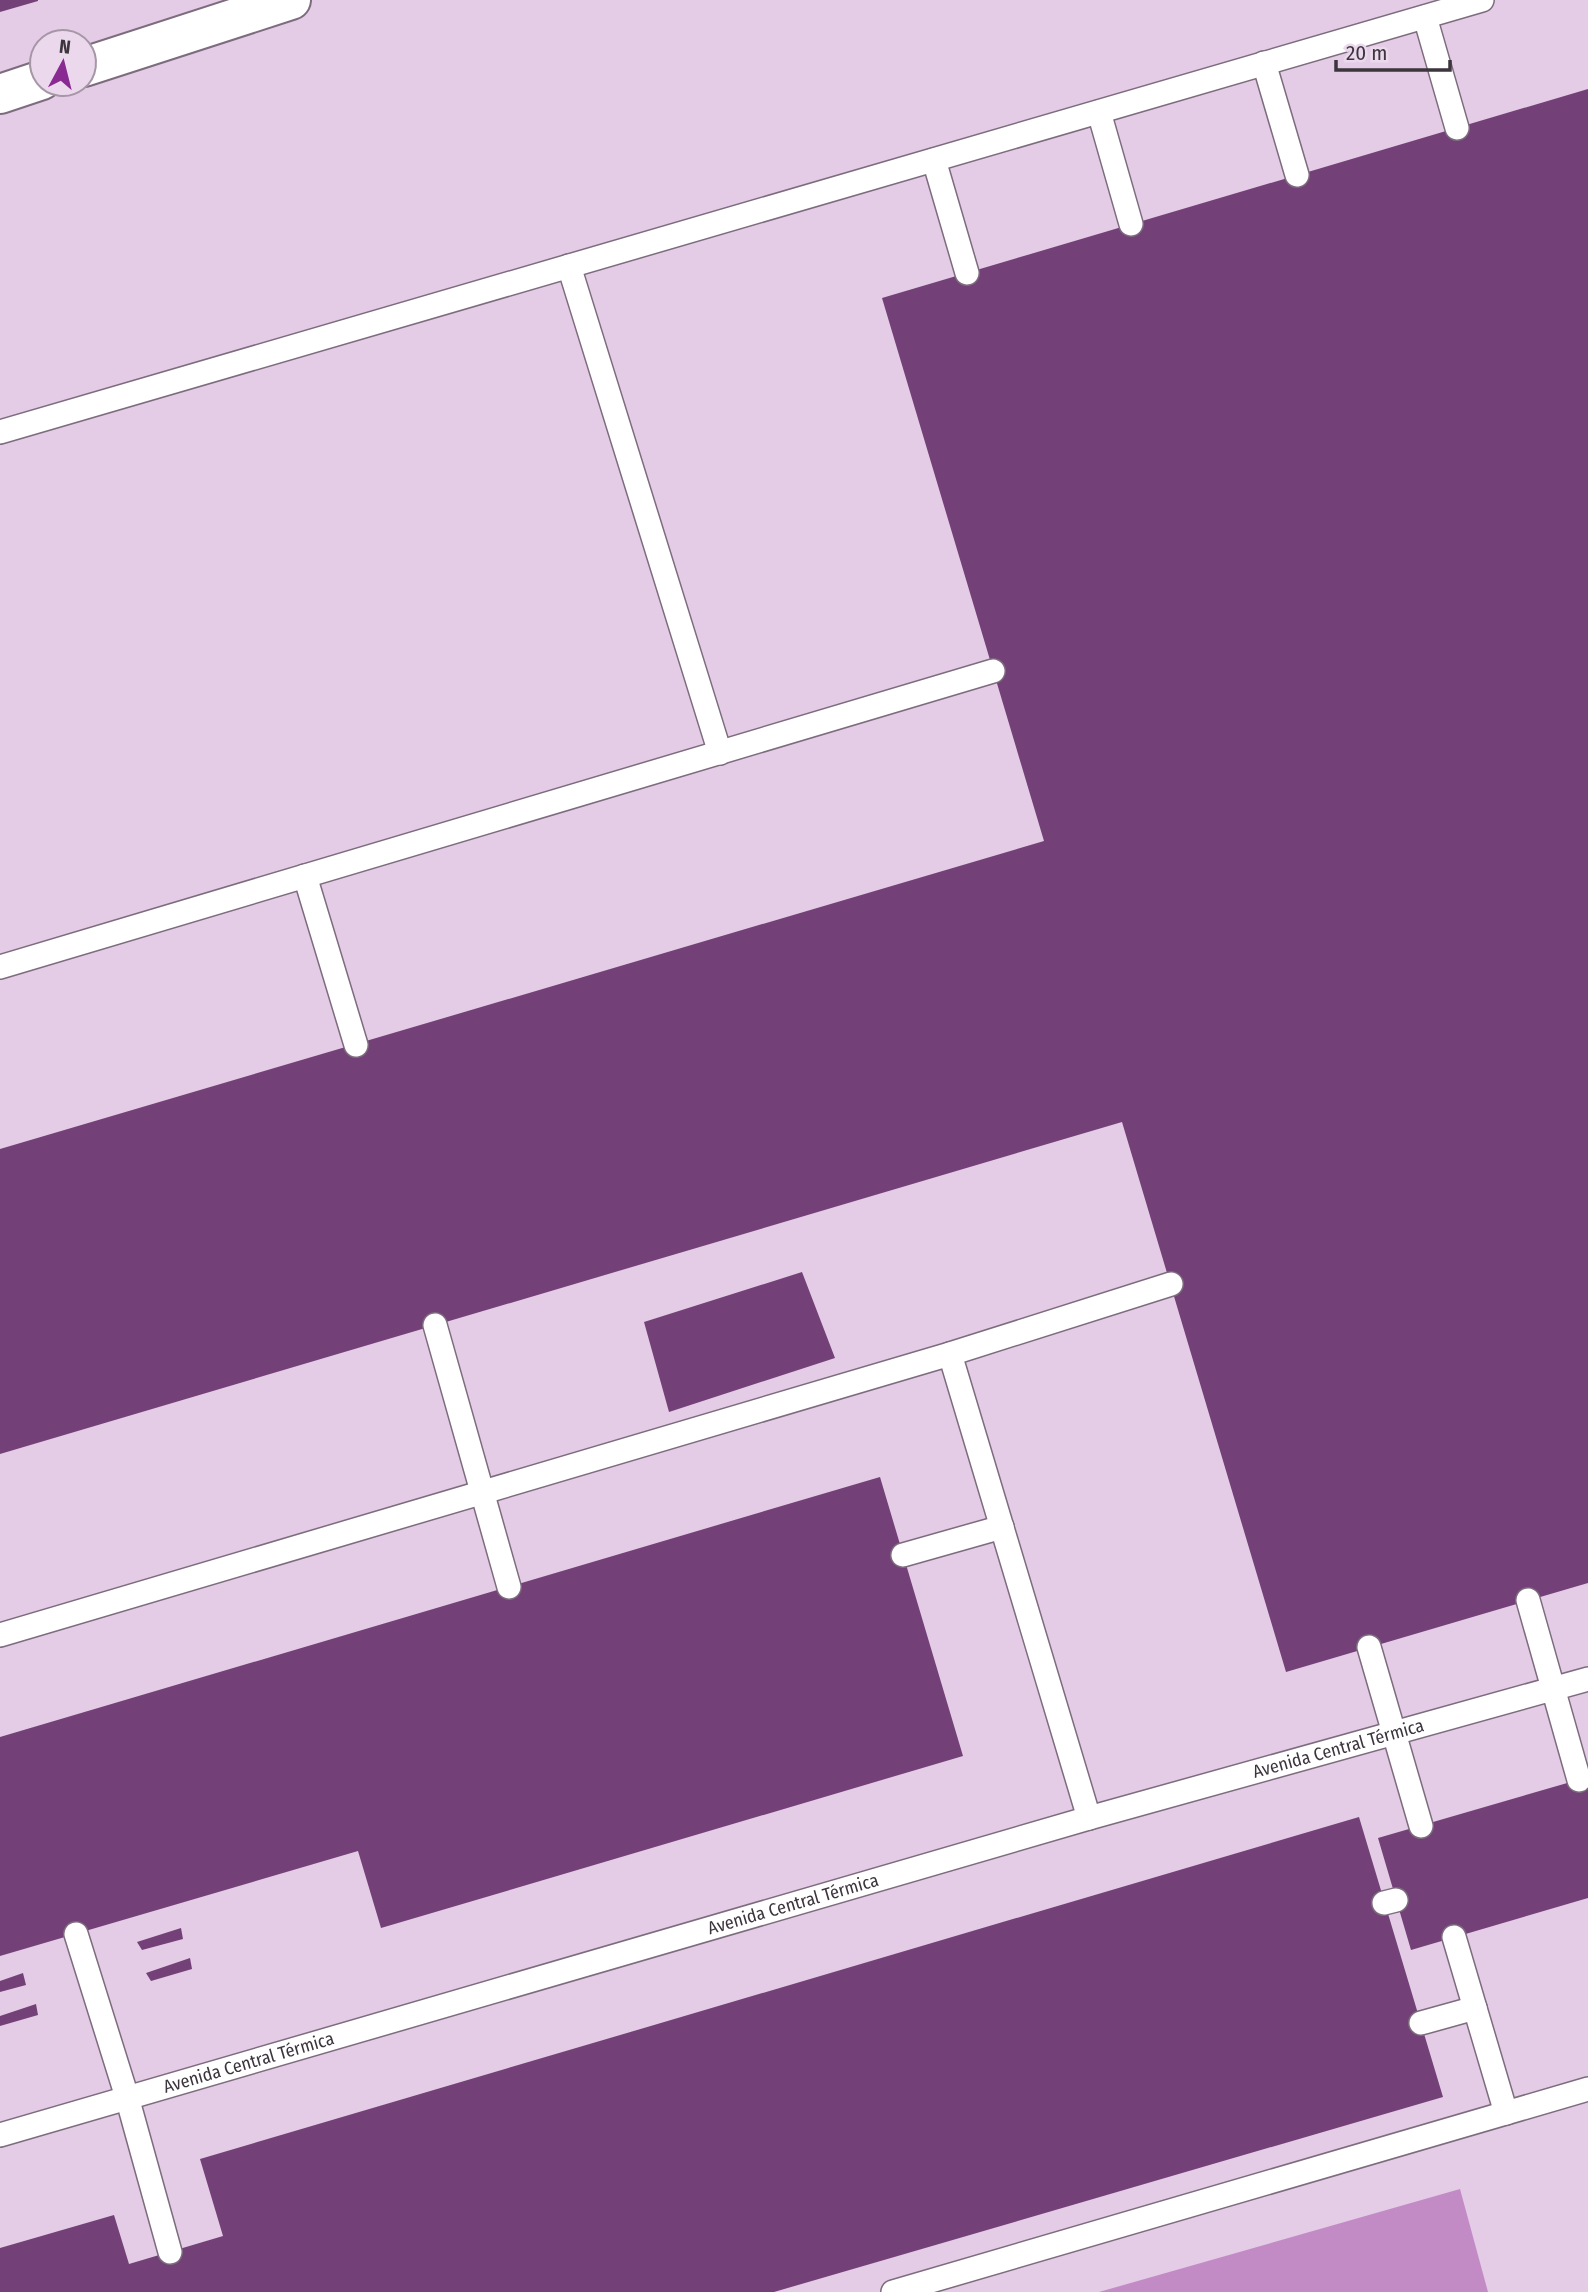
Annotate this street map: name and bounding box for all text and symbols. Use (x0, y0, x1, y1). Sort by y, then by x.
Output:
north arrow (28, 28, 98, 98)
scale bar (1336, 28, 1450, 72)
text: N (58, 35, 72, 59)
text: 20 m (1346, 40, 1387, 66)
street label: Avenida Central Térmica (1250, 1714, 1427, 1783)
street label: Avenida Central Térmica (705, 1869, 881, 1939)
street label: Avenida Central Térmica (161, 2027, 337, 2098)

